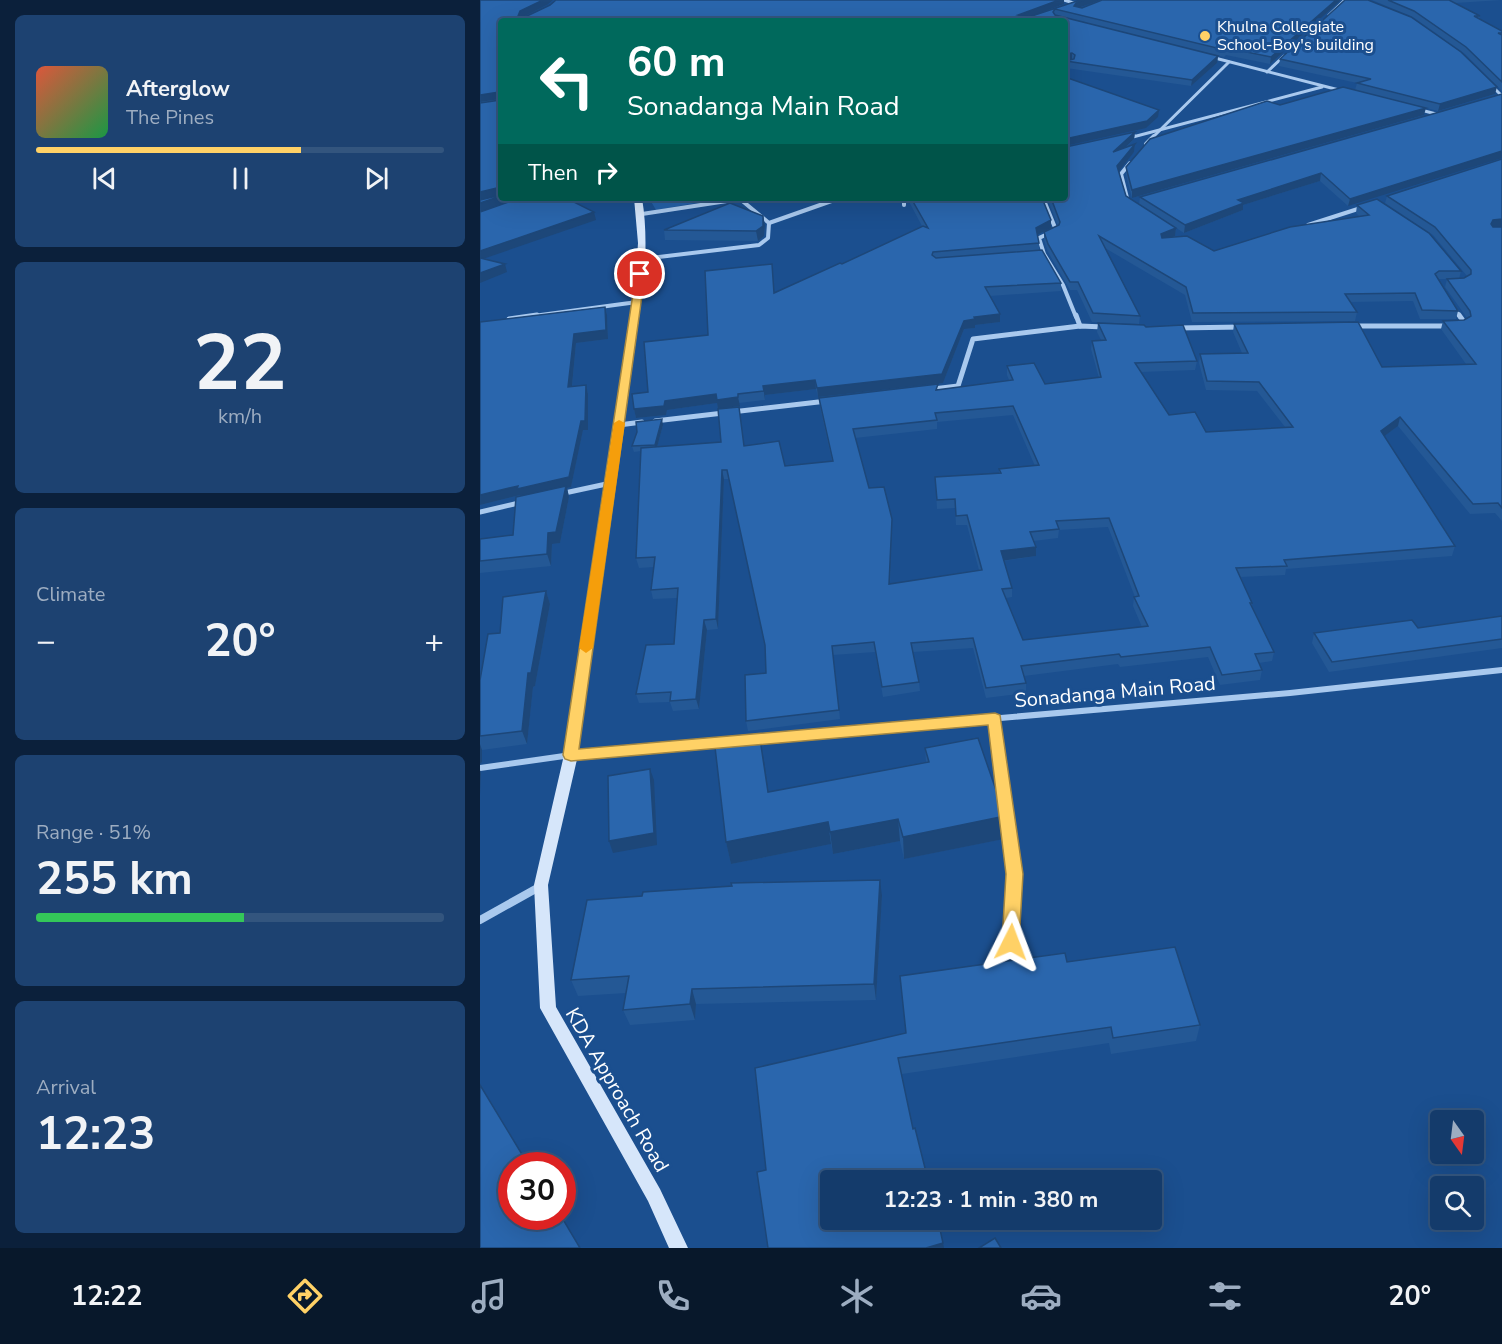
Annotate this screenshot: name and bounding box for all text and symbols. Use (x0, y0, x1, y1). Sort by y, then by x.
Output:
place label: Khulna Collegiate School-Boy's building (1217, 16, 1374, 56)
marker: Khulna Collegiate School-Boy's building (1198, 29, 1212, 43)
text: 60 m (627, 34, 726, 91)
icon: left (528, 42, 606, 120)
text: Afterglow (126, 74, 230, 104)
text: Sonadanga Main Road (627, 88, 899, 125)
text: The Pines (126, 104, 214, 131)
icon: right (590, 156, 623, 189)
text: Then (528, 158, 578, 188)
icon: previous (88, 162, 121, 195)
icon: pause (224, 162, 257, 195)
icon: next (360, 162, 393, 195)
pin (614, 248, 665, 299)
icon: arrive (623, 257, 656, 290)
text: 22 (193, 310, 287, 417)
text: km/h (218, 403, 262, 430)
text: Climate (36, 581, 105, 608)
text: 20° (204, 611, 276, 672)
text: − (36, 619, 56, 664)
text: + (424, 619, 444, 664)
street label: Sonadanga Main Road (1013, 670, 1217, 714)
text: Range · 51% (36, 819, 151, 846)
text: 255 km (36, 849, 193, 910)
position arrow (979, 910, 1043, 974)
street label: KDA Approach Road (559, 1003, 675, 1177)
text: Arrival (36, 1074, 96, 1101)
text: 12:23 (36, 1104, 155, 1165)
north arrow (1430, 1110, 1484, 1164)
map controls (1430, 1110, 1484, 1230)
speed limit sign: 30 (498, 1152, 576, 1230)
button: search (1430, 1176, 1484, 1230)
text: 12:23 · 1 min · 380 m (884, 1185, 1098, 1215)
icon: directions (284, 1275, 326, 1317)
icon: music (468, 1275, 510, 1317)
icon: phone (652, 1275, 694, 1317)
icon: climate (836, 1275, 878, 1317)
icon: car (1020, 1275, 1062, 1317)
icon: filters (1204, 1275, 1246, 1317)
text: 12:22 (71, 1278, 142, 1315)
text: 20° (1388, 1278, 1431, 1315)

